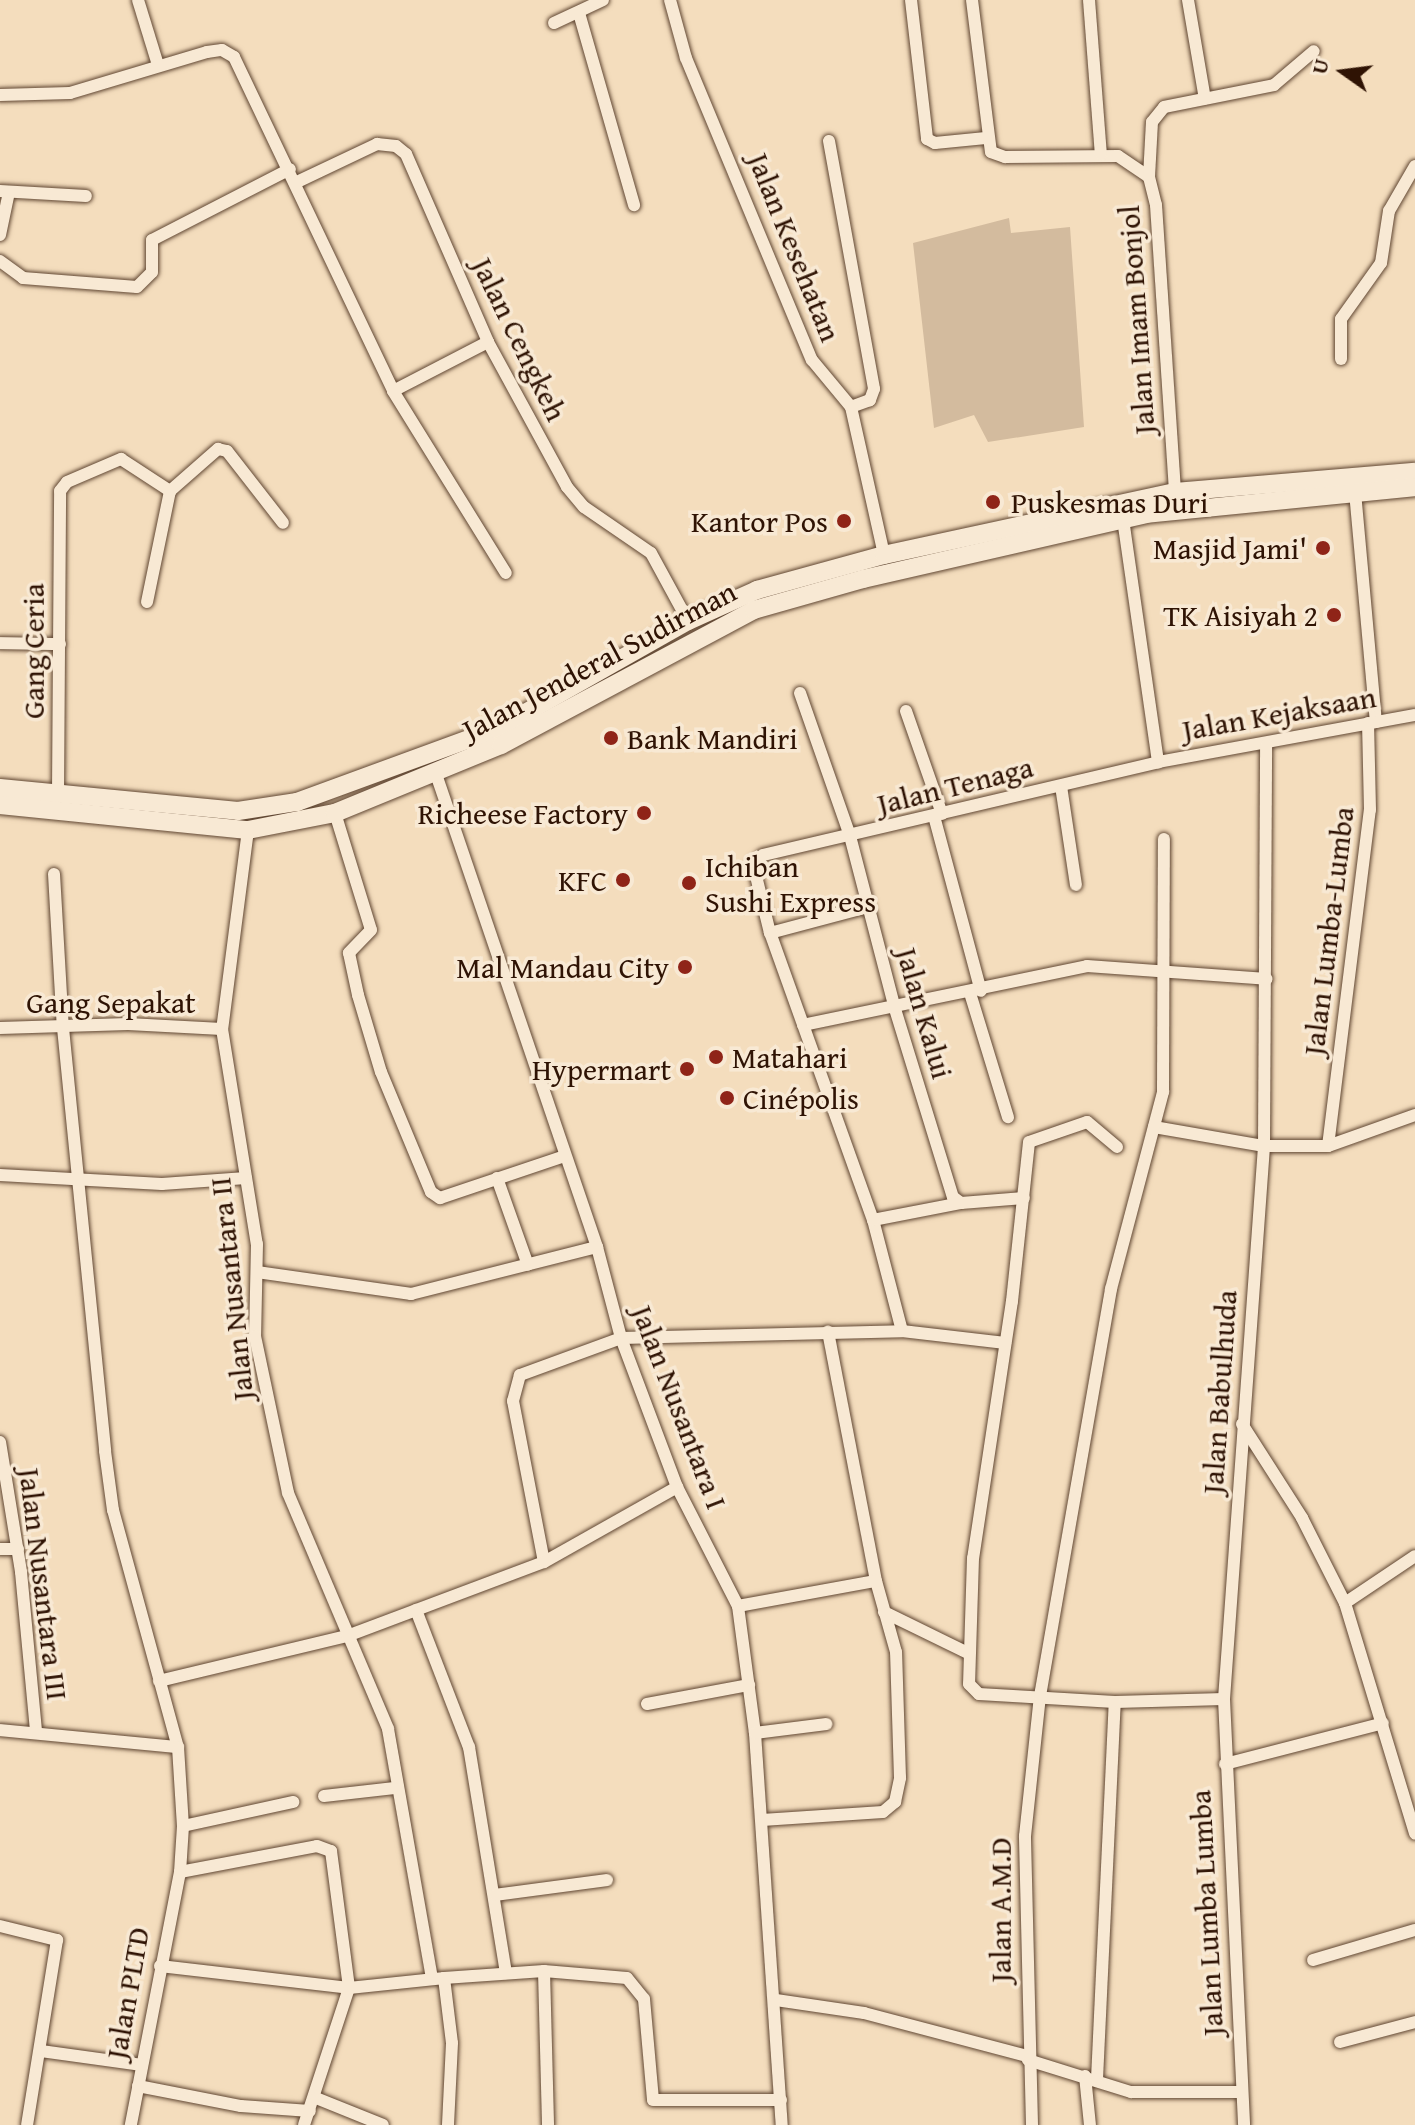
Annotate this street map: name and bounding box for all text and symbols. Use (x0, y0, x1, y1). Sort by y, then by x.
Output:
north arrow (1303, 32, 1383, 112)
text: U (1302, 55, 1337, 77)
street label: Jalan Kesehatan (741, 147, 849, 347)
street label: Jalan Imam Bonjol (1110, 204, 1162, 436)
street label: Jalan Cengkeh (465, 251, 575, 427)
place label: Puskesmas Duri (1011, 484, 1208, 520)
marker: Puskesmas Duri (982, 491, 1004, 513)
place label: Kantor Pos (691, 503, 828, 539)
marker: Kantor Pos (835, 512, 853, 530)
place label: Masjid Jami' (1153, 530, 1307, 566)
marker: Masjid Jami' (1314, 539, 1332, 557)
street label: Jalan Jenderal Sudirman (456, 573, 742, 747)
street label: Gang Ceria (15, 583, 51, 719)
place label: TK Aisiyah 2 (1163, 597, 1318, 633)
marker: TK Aisiyah 2 (1325, 606, 1343, 624)
street label: Jalan Kejaksaan (1179, 678, 1379, 748)
place label: Bank Mandiri (627, 720, 798, 756)
marker: Bank Mandiri (602, 729, 620, 747)
street label: Jalan Tenaga (873, 748, 1037, 822)
place label: Richeese Factory (418, 795, 628, 831)
marker: Richeese Factory (635, 804, 653, 822)
street label: Jalan Lumba-Lumba (1295, 805, 1361, 1057)
place label: Ichiban Sushi Express (705, 848, 876, 918)
place label: KFC (558, 862, 607, 898)
marker: KFC (614, 871, 632, 889)
marker: Ichiban Sushi Express (680, 874, 698, 892)
street label: Jalan Kalui (889, 943, 961, 1083)
place label: Mal Mandau City (456, 949, 669, 985)
marker: Mal Mandau City (676, 958, 694, 976)
street label: Gang Sepakat (26, 984, 196, 1020)
place label: Matahari (732, 1039, 847, 1075)
marker: Matahari (707, 1048, 725, 1066)
place label: Hypermart (532, 1051, 671, 1087)
marker: Hypermart (678, 1060, 696, 1078)
place label: Cinépolis (743, 1080, 859, 1116)
marker: Cinépolis (718, 1089, 736, 1107)
street label: Jalan Nusantara II (201, 1175, 261, 1403)
street label: Jalan Babulhuda (1194, 1289, 1244, 1495)
street label: Jalan Nusantara I (625, 1300, 735, 1514)
street label: Jalan Nusantara III (12, 1466, 76, 1702)
street label: Jalan Lumba Lumba (1182, 1789, 1230, 2037)
street label: Jalan A.M.D (982, 1837, 1018, 1983)
street label: Jalan PLTD (98, 1924, 156, 2062)

